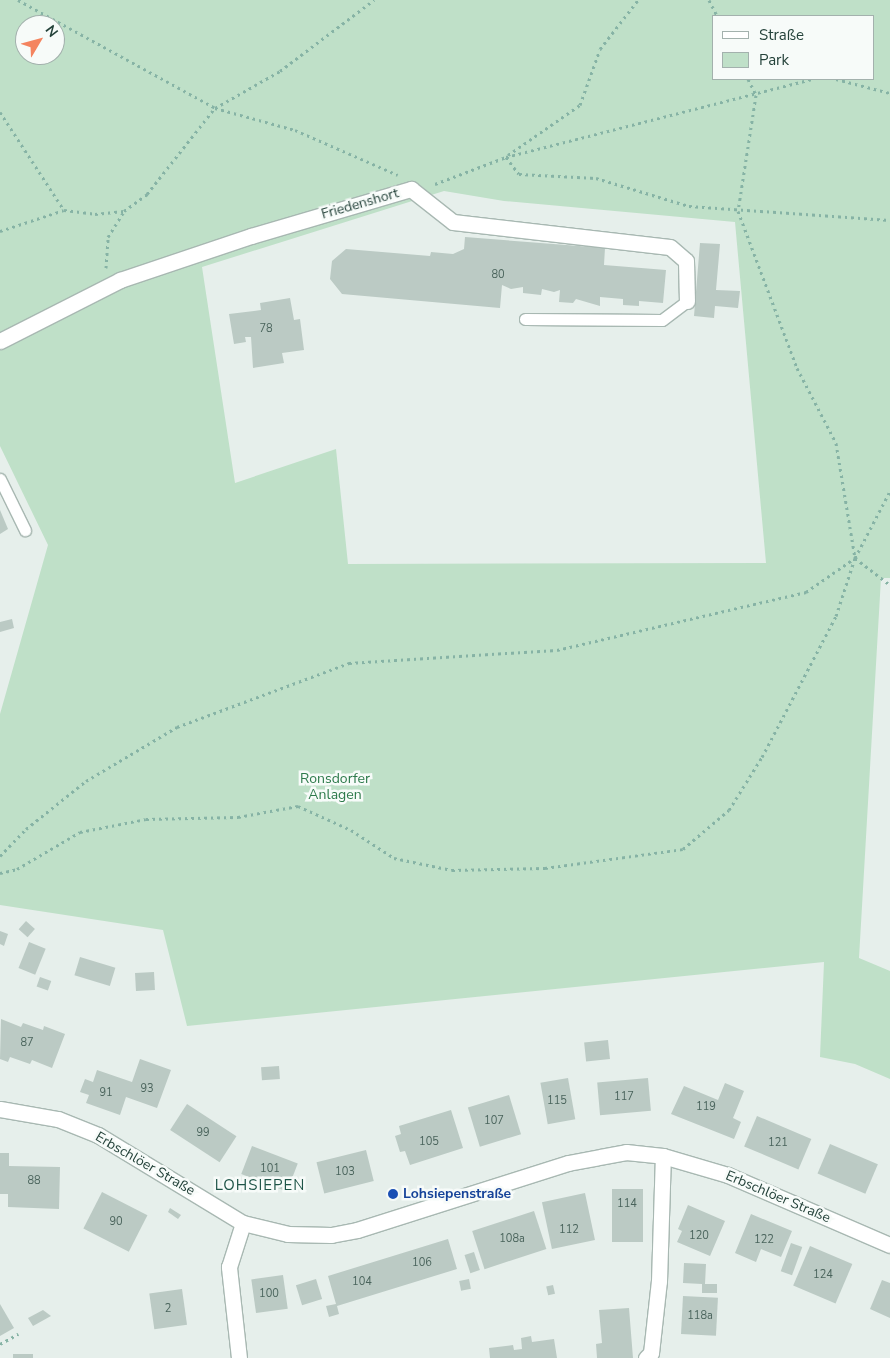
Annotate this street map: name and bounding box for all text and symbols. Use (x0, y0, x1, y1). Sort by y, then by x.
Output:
north arrow (15, 15, 65, 65)
legend (712, 15, 875, 80)
text: N (41, 21, 62, 41)
text: Straße (759, 25, 804, 45)
text: Park (759, 50, 789, 70)
street label: Friedenshort (319, 185, 401, 223)
house number: 80 (491, 268, 505, 282)
house number: 78 (259, 322, 273, 336)
park label: Ronsdorfer Anlagen (300, 771, 370, 804)
house number: 87 (20, 1036, 34, 1050)
house number: 93 (140, 1082, 154, 1096)
house number: 91 (99, 1086, 113, 1100)
house number: 117 (614, 1090, 634, 1104)
house number: 115 (547, 1094, 567, 1108)
house number: 119 (696, 1100, 716, 1114)
house number: 107 (484, 1114, 504, 1128)
house number: 99 (196, 1126, 210, 1140)
street label: Erbschlöer Straße (92, 1129, 198, 1199)
house number: 105 (419, 1135, 439, 1149)
house number: 121 (768, 1136, 788, 1150)
house number: 101 (260, 1162, 280, 1176)
house number: 103 (335, 1165, 355, 1179)
street label: Erbschlöer Straße (723, 1167, 833, 1227)
house number: 88 (27, 1174, 41, 1188)
district label: LOHSIEPEN (214, 1177, 306, 1195)
place label: Lohsiepenstraße (403, 1186, 511, 1202)
marker: Lohsiepenstraße (387, 1188, 399, 1200)
house number: 114 (617, 1197, 637, 1211)
house number: 90 (109, 1215, 123, 1229)
house number: 112 (559, 1223, 579, 1237)
house number: 120 (689, 1229, 709, 1243)
house number: 108a (499, 1232, 525, 1246)
house number: 122 (754, 1233, 774, 1247)
house number: 106 (412, 1256, 432, 1270)
house number: 124 (813, 1268, 833, 1282)
house number: 104 (352, 1275, 372, 1289)
house number: 100 (259, 1287, 279, 1301)
house number: 2 (165, 1302, 171, 1316)
house number: 118a (687, 1309, 713, 1323)

